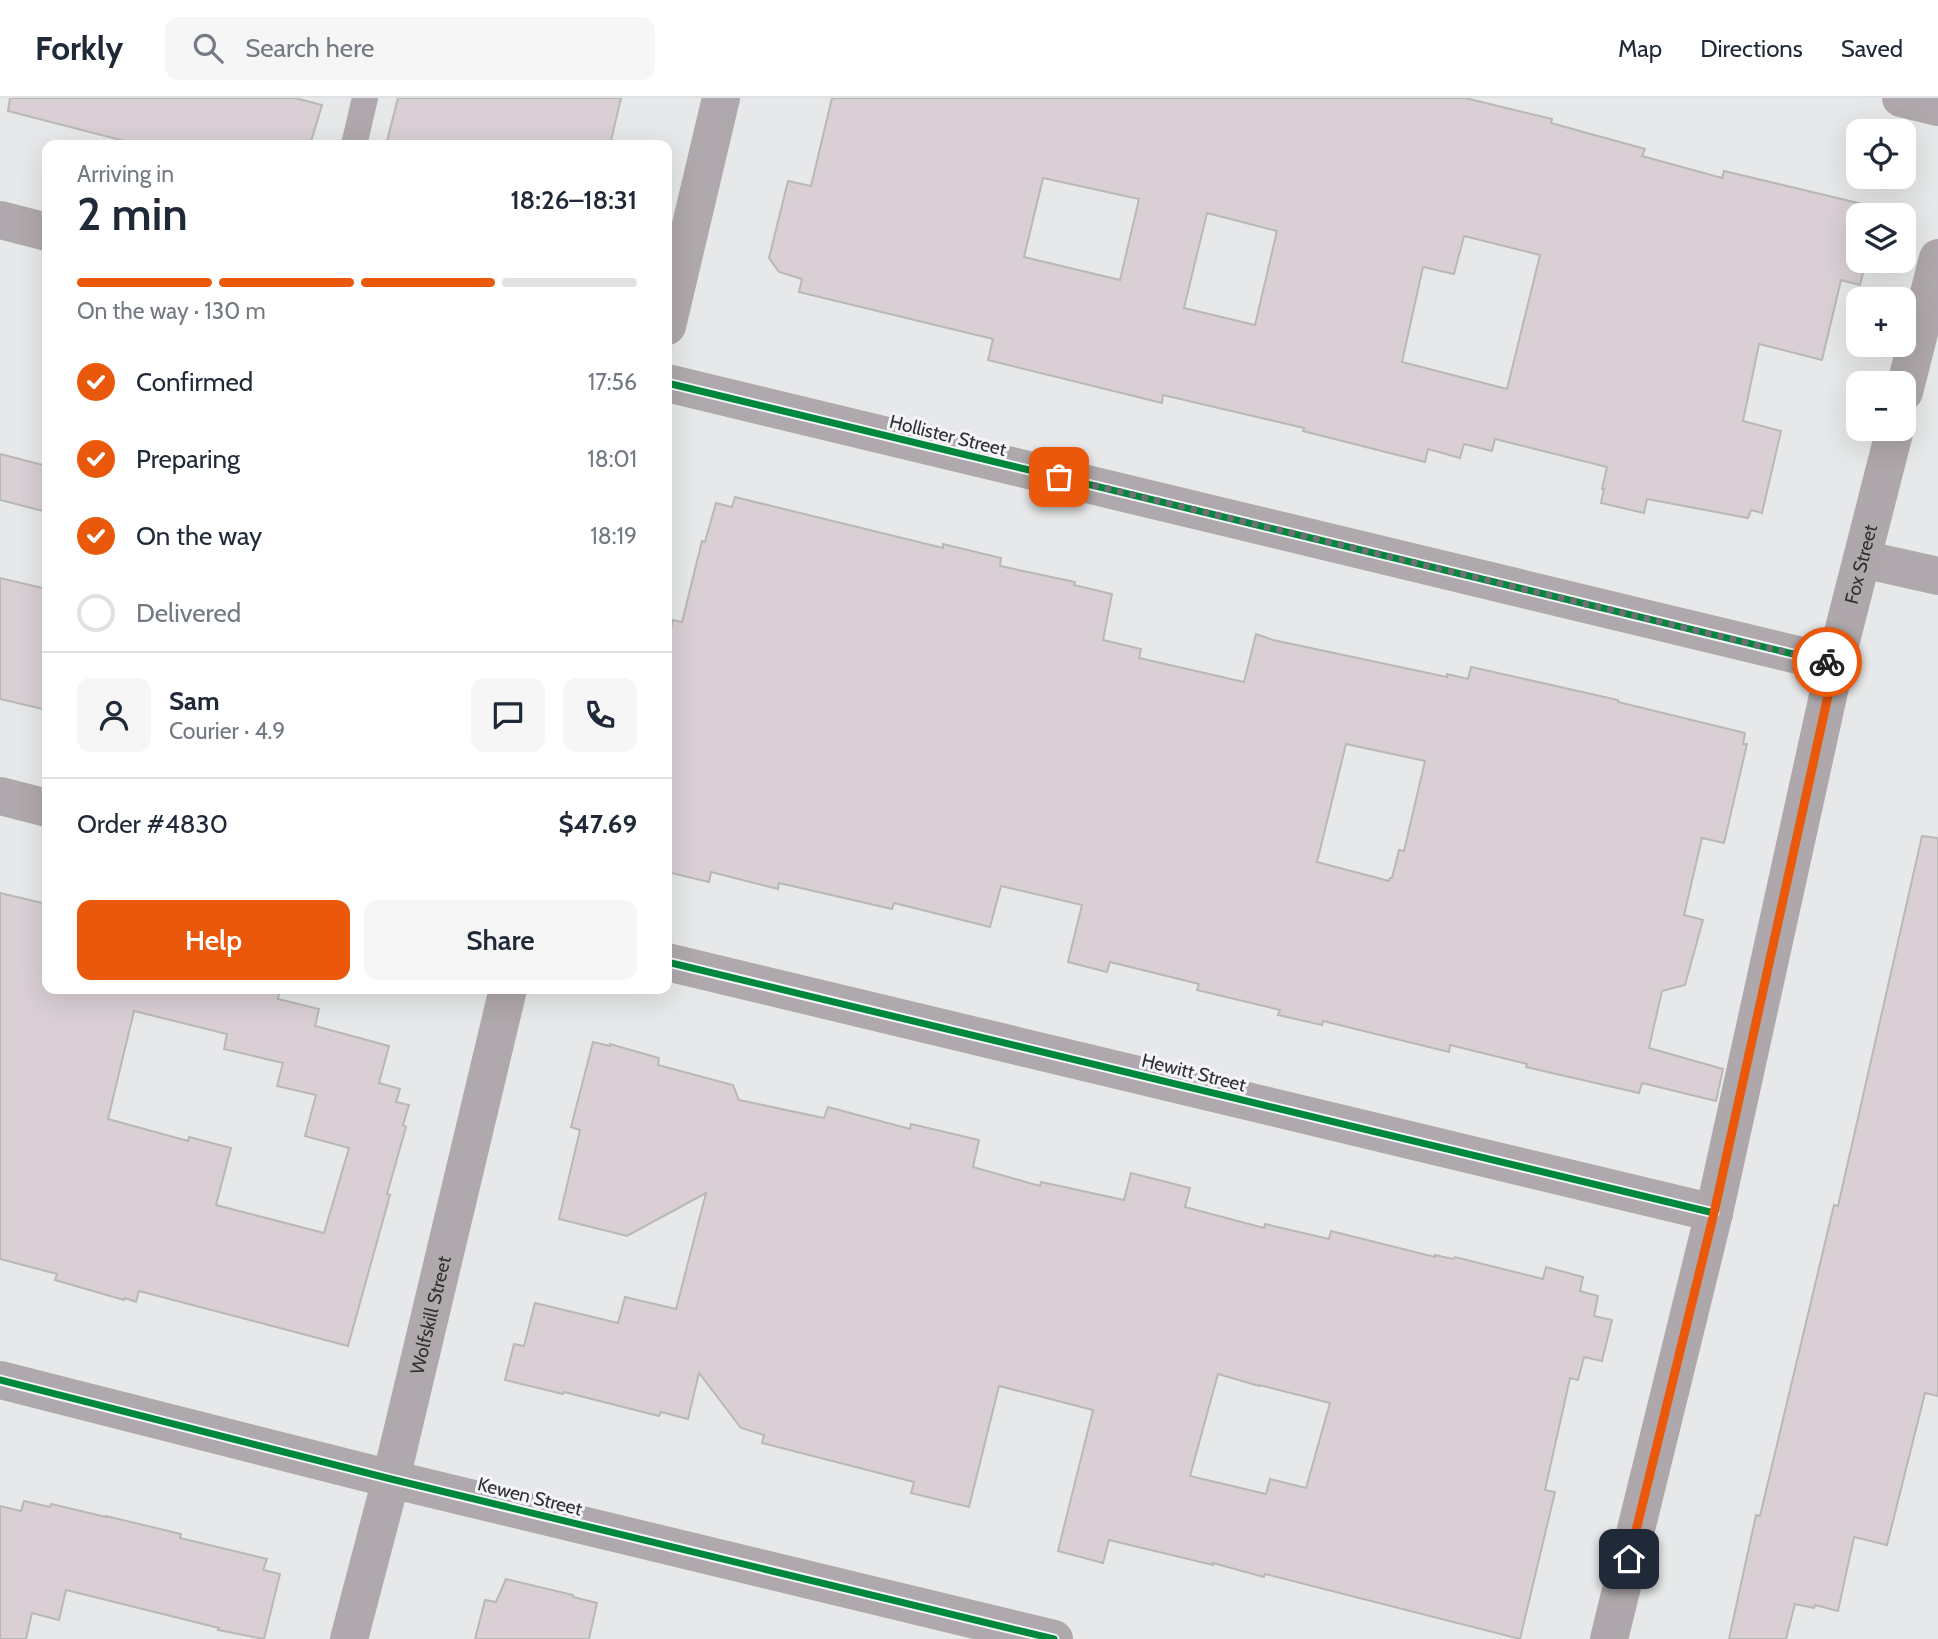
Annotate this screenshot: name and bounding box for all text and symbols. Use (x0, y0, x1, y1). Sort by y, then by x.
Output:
search box (165, 17, 655, 80)
text: Forkly (35, 28, 123, 68)
icon: search (189, 29, 227, 67)
text: Search here (245, 32, 374, 64)
text: Map (1618, 34, 1662, 63)
text: Directions (1700, 34, 1803, 63)
text: Saved (1841, 34, 1903, 63)
map controls (1846, 119, 1916, 441)
button: locate (1846, 119, 1916, 189)
text: Arriving in (77, 160, 174, 188)
text: 18:26–18:31 (510, 184, 637, 216)
text: 2 min (77, 186, 188, 242)
button: layers (1846, 203, 1916, 273)
button: + (1846, 287, 1916, 357)
text: On the way · 130 m (77, 297, 266, 325)
icon: check (77, 363, 115, 401)
text: Confirmed (136, 366, 253, 398)
text: 17:56 (588, 368, 637, 396)
button: − (1846, 371, 1916, 441)
street label: Hollister Street (887, 410, 1009, 461)
icon: check (77, 440, 115, 478)
text: Preparing (136, 443, 240, 475)
text: 18:01 (587, 445, 637, 473)
pin (1029, 447, 1089, 507)
icon: bag (1040, 458, 1078, 496)
icon: check (77, 517, 115, 555)
text: On the way (136, 520, 262, 552)
street label: Fox Street (1840, 521, 1882, 607)
text: 18:19 (590, 522, 637, 550)
text: Delivered (136, 597, 241, 629)
courier (1792, 627, 1862, 697)
icon: bike (1808, 643, 1846, 681)
button: person (77, 678, 151, 752)
button: chat (471, 678, 545, 752)
button: phone (563, 678, 637, 752)
text: Sam (169, 685, 220, 717)
text: Courier · 4.9 (169, 717, 285, 745)
text: Order #4830 (77, 808, 228, 840)
text: $47.69 (558, 808, 637, 840)
button: Help (77, 900, 350, 980)
button: Share (364, 900, 637, 980)
street label: Hewitt Street (1139, 1048, 1249, 1097)
street label: Wolfskill Street (405, 1253, 456, 1377)
street label: Kewen Street (475, 1472, 585, 1521)
pin (1599, 1529, 1659, 1589)
icon: home (1610, 1540, 1648, 1578)

